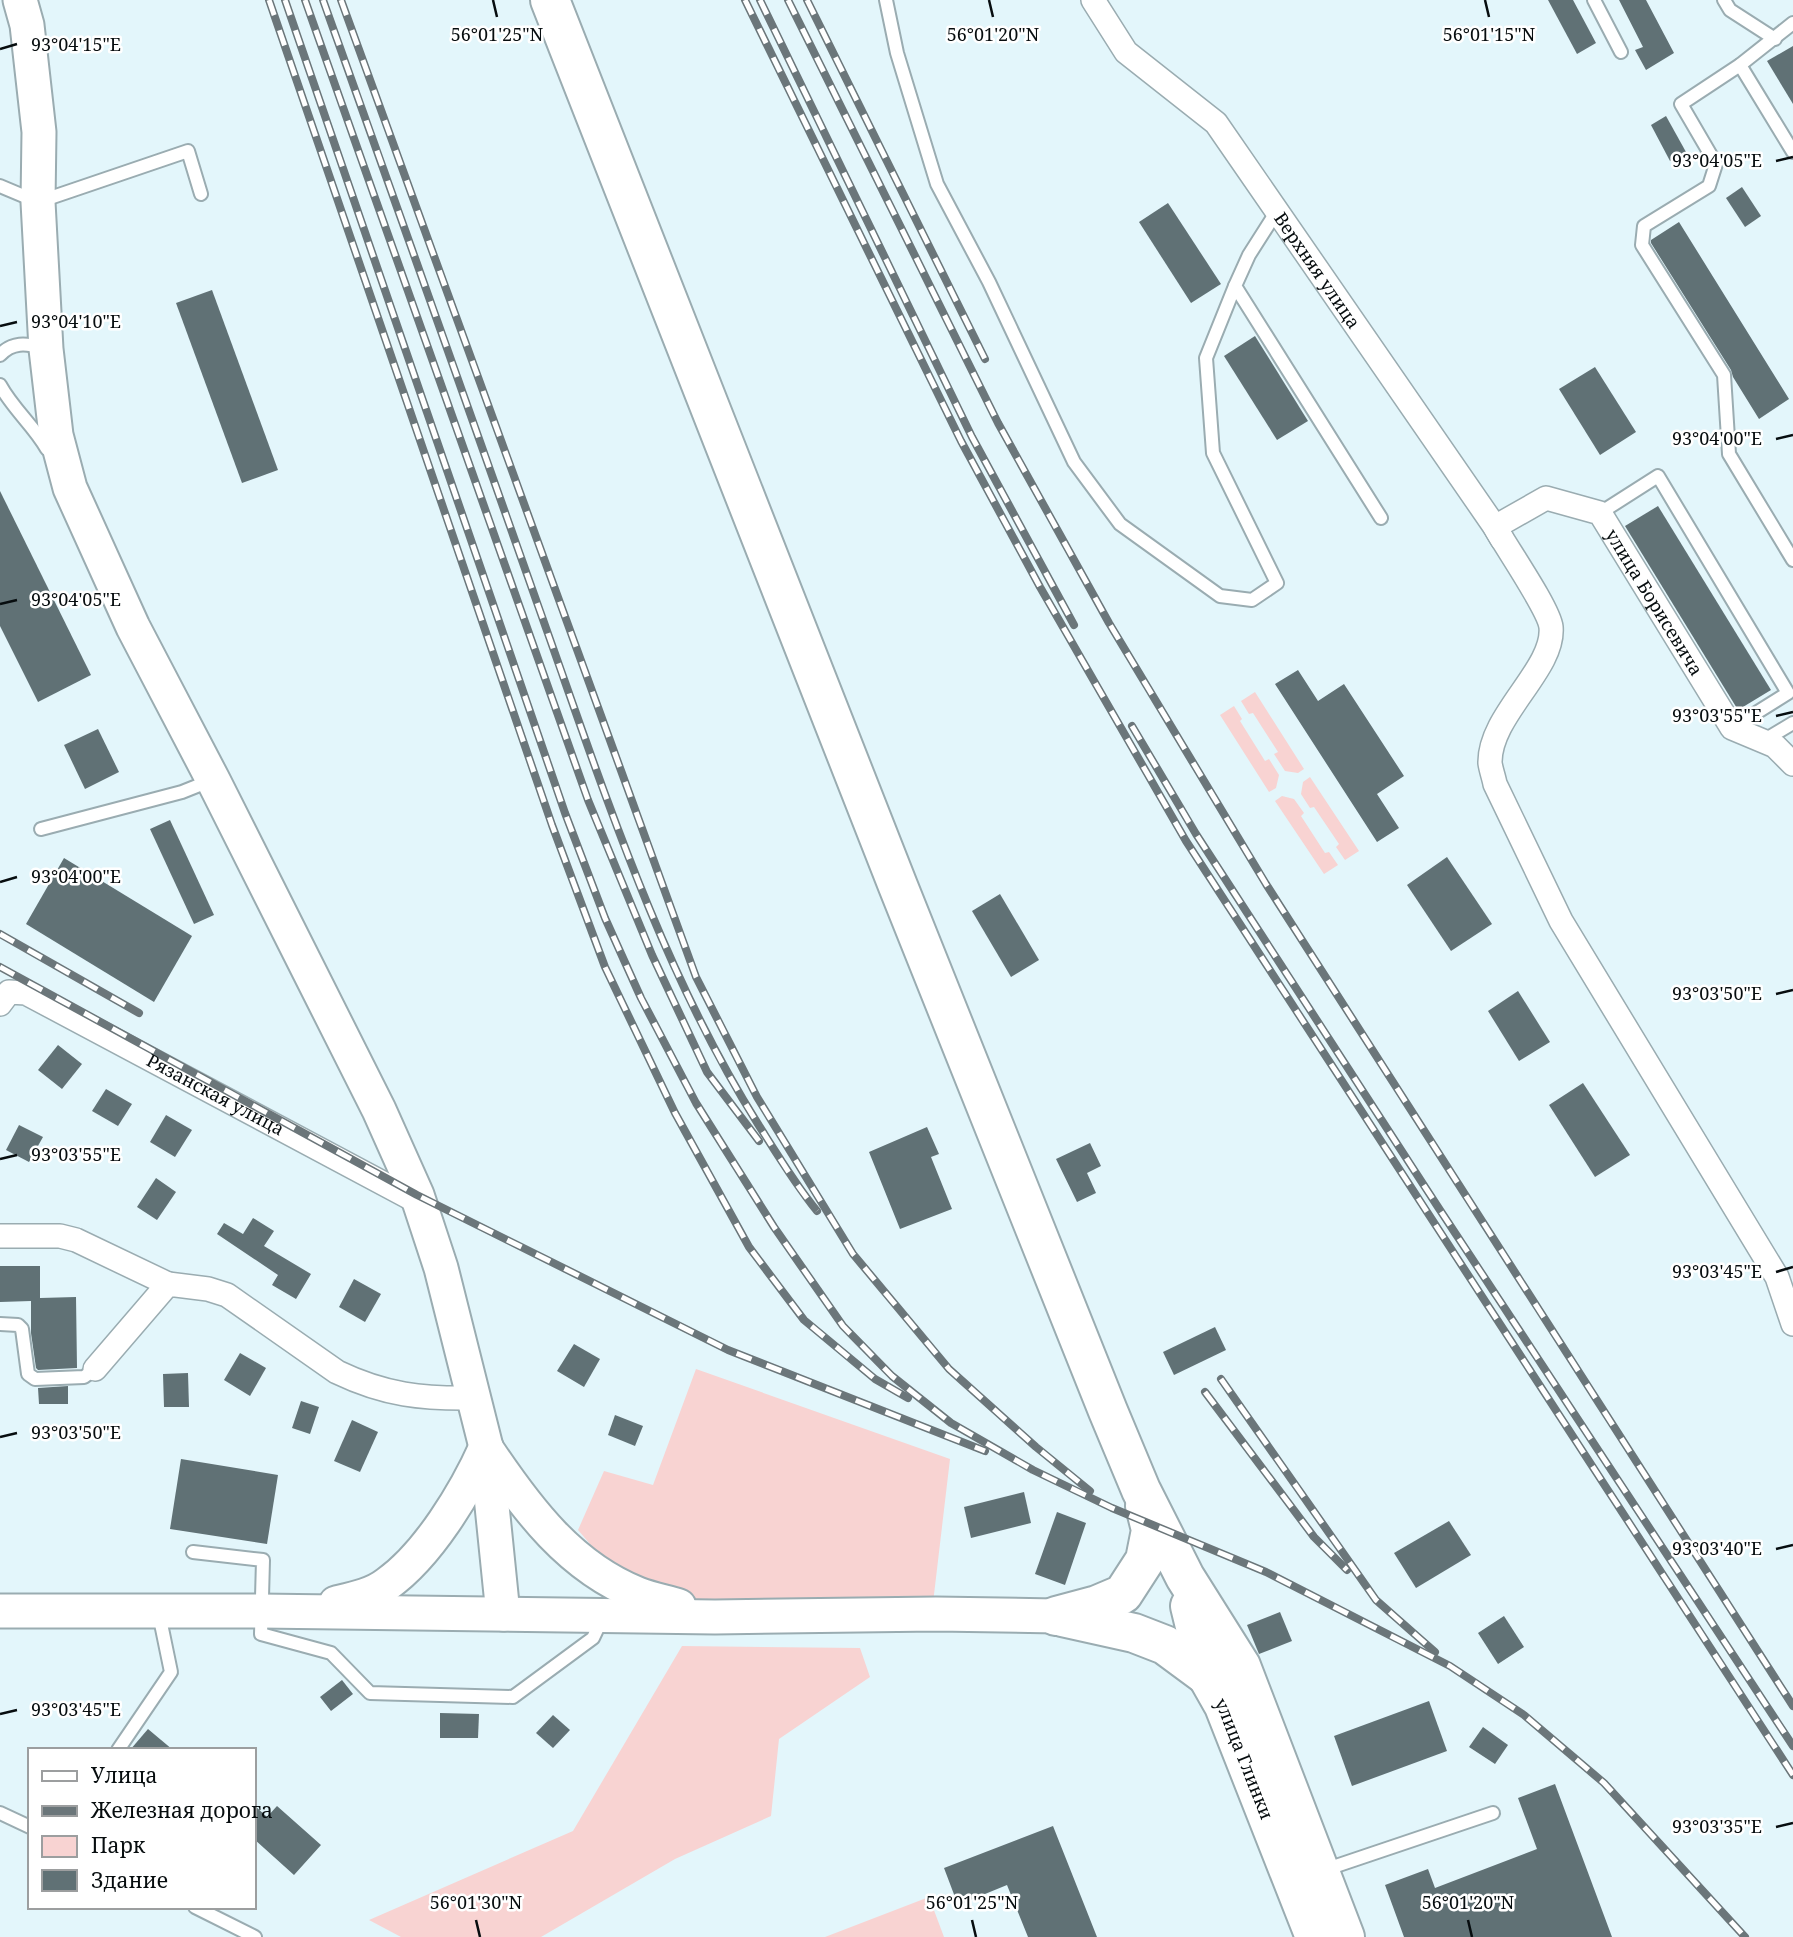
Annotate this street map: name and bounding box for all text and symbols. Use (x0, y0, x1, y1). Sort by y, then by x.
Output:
text: 56°01'25"N (451, 22, 544, 46)
text: 56°01'20"N (947, 22, 1040, 46)
text: 56°01'15"N (1443, 22, 1536, 46)
text: 93°04'15"E (31, 32, 121, 56)
text: 93°04'05"E (1672, 148, 1762, 172)
street label: Верхняя улица (1269, 207, 1366, 333)
text: 93°04'10"E (31, 309, 121, 333)
text: 93°04'00"E (1672, 426, 1762, 450)
street label: улица Борисевича (1600, 524, 1709, 680)
text: 93°04'05"E (31, 587, 121, 611)
text: 93°03'55"E (1672, 703, 1762, 727)
text: 93°04'00"E (31, 864, 121, 888)
text: 93°03'50"E (1672, 981, 1762, 1005)
street label: Рязанская улица (143, 1048, 289, 1141)
text: 93°03'55"E (31, 1142, 121, 1166)
text: 93°03'45"E (1672, 1259, 1762, 1283)
text: 93°03'50"E (31, 1420, 121, 1444)
text: 93°03'40"E (1672, 1536, 1762, 1560)
street label: улица Глинки (1210, 1693, 1279, 1823)
text: 93°03'45"E (31, 1697, 121, 1721)
legend (28, 1748, 256, 1909)
text: Улица (91, 1761, 158, 1789)
text: Железная дорога (90, 1796, 273, 1824)
text: 93°03'35"E (1672, 1814, 1762, 1838)
text: Парк (91, 1831, 146, 1859)
text: Здание (91, 1866, 168, 1894)
text: 56°01'30"N (430, 1890, 523, 1914)
text: 56°01'25"N (926, 1890, 1019, 1914)
text: 56°01'20"N (1422, 1890, 1515, 1914)

